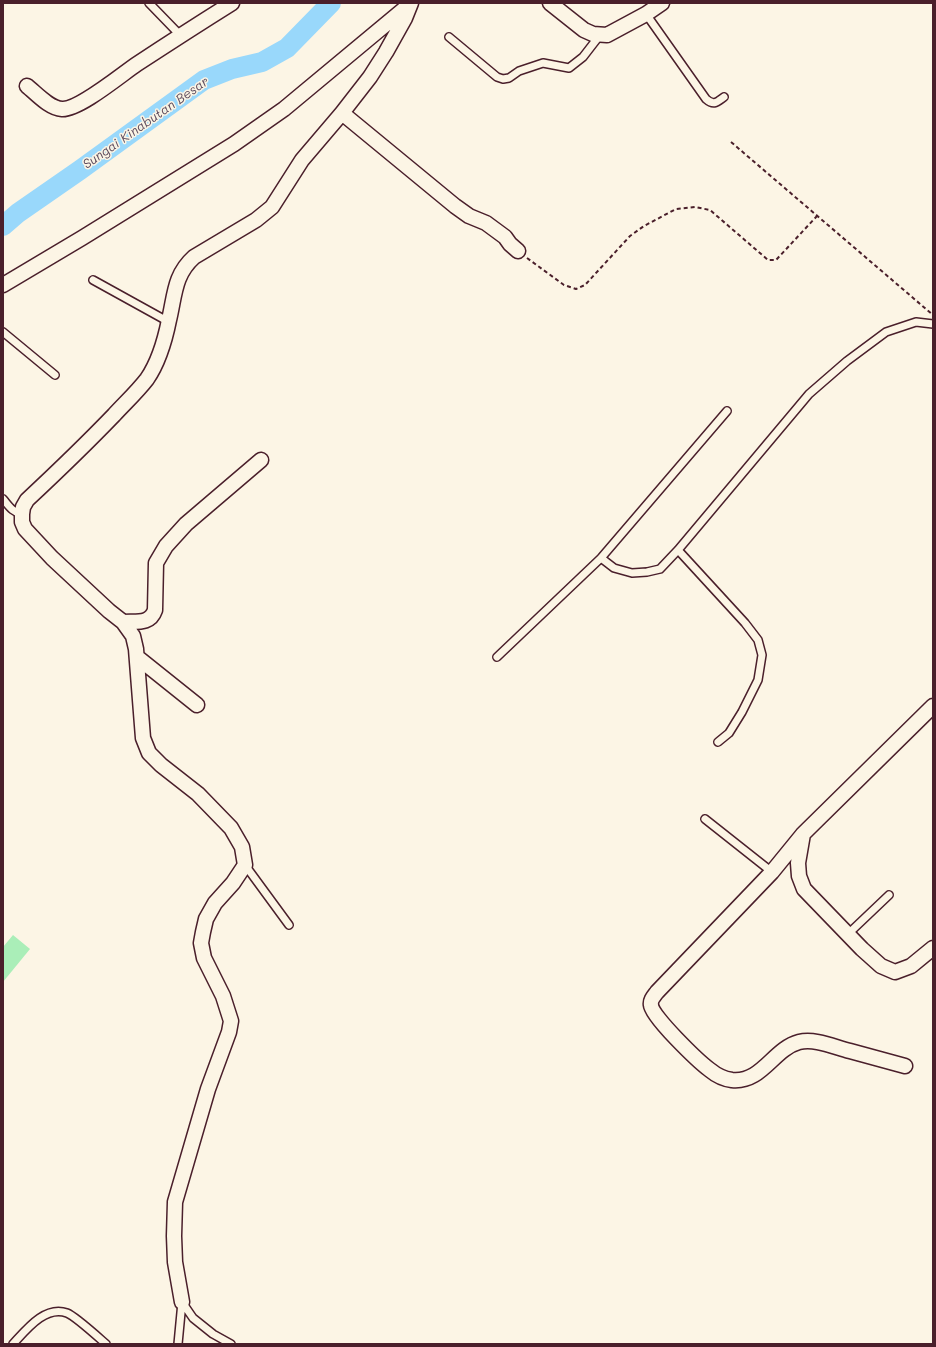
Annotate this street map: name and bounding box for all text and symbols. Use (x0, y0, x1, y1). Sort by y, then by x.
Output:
water label: Sungai Kinabutan Besar (80, 74, 212, 172)

